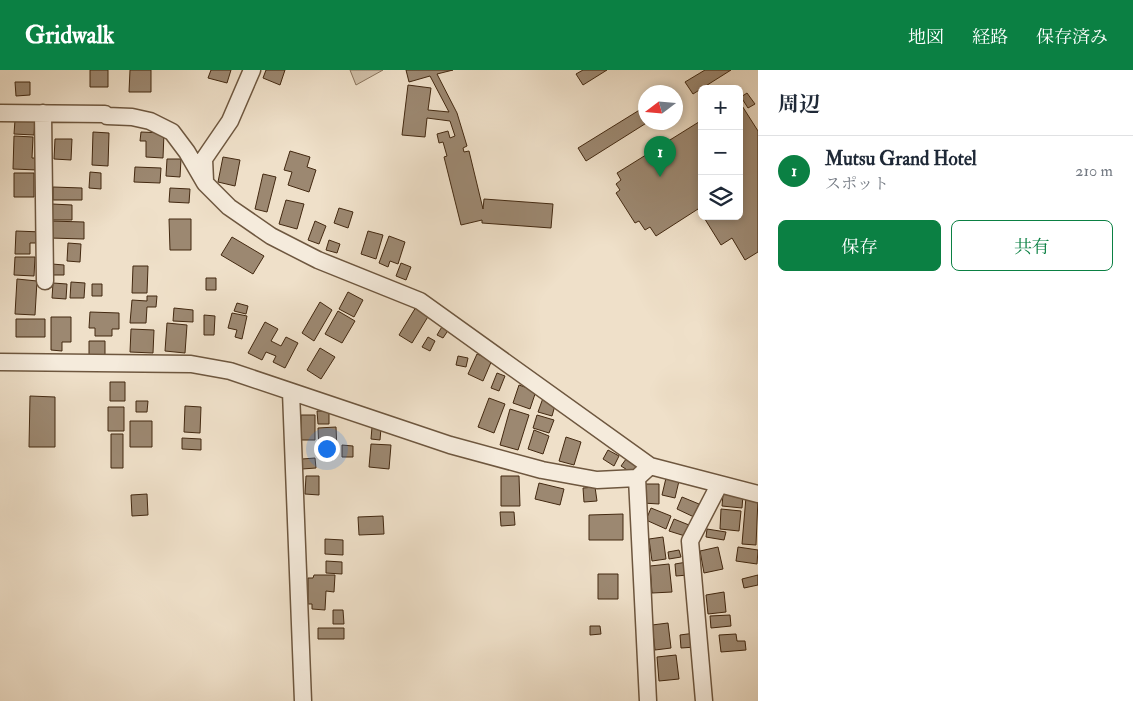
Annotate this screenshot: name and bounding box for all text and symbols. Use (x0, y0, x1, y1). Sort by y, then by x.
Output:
text: Gridwalk (25, 20, 114, 51)
text: 地図 (908, 26, 944, 49)
text: 経路 (972, 26, 1008, 49)
text: 保存済み (1036, 26, 1108, 49)
north arrow (638, 85, 683, 130)
map controls (698, 85, 743, 220)
button: + (698, 85, 743, 130)
text: 周辺 (778, 91, 820, 118)
button: − (698, 130, 743, 175)
pin: 1 (644, 136, 676, 177)
text: Mutsu Grand Hotel (825, 147, 977, 171)
text: 1 (791, 161, 797, 181)
text: 210 m (1075, 161, 1113, 181)
text: スポット (825, 174, 889, 194)
button: layers (698, 175, 743, 220)
button: 保存 (778, 220, 941, 271)
button: 共有 (951, 220, 1113, 271)
your location (314, 436, 340, 462)

